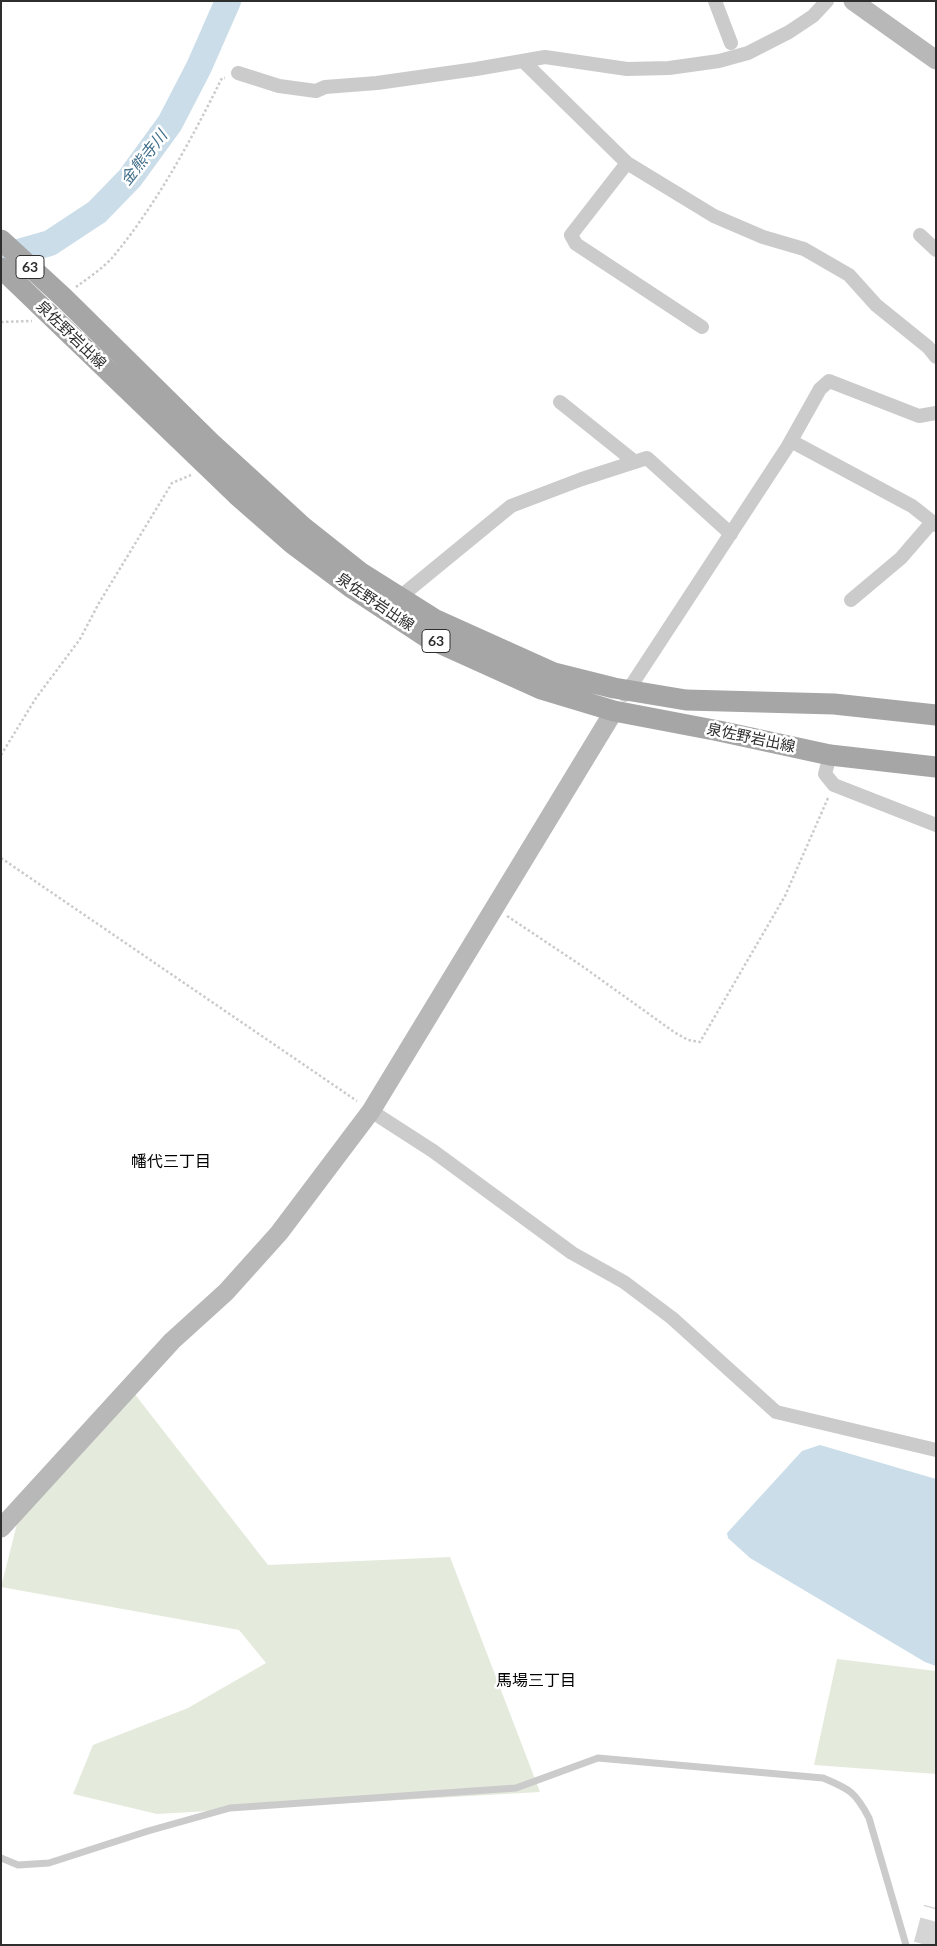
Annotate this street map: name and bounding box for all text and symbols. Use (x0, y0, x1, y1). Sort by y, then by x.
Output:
water label: 金熊寺川 (117, 127, 171, 189)
road number: 63 (16, 256, 44, 278)
street label: 泉佐野岩出線 (32, 297, 110, 373)
street label: 泉佐野岩出線 (333, 569, 417, 635)
road number: 63 (422, 630, 450, 652)
street label: 泉佐野岩出線 (705, 720, 797, 756)
district label: 幡代三丁目 (131, 1152, 211, 1172)
district label: 馬場三丁目 (496, 1671, 576, 1691)

